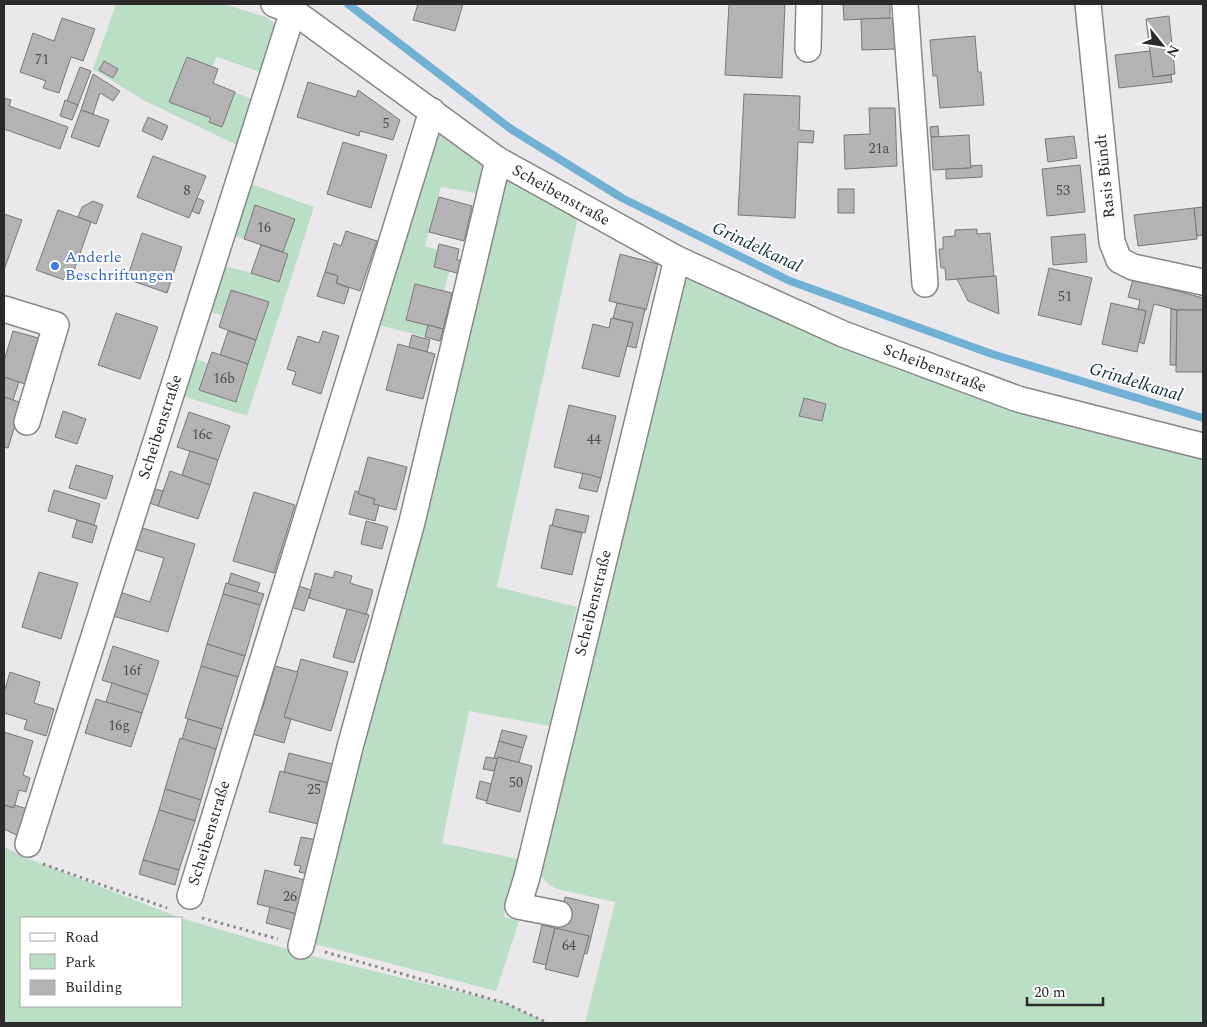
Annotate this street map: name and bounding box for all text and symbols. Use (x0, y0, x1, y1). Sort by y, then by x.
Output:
north arrow (1137, 20, 1187, 70)
text: N (1161, 41, 1185, 61)
house number: 71 (35, 49, 49, 70)
house number: 5 (383, 113, 390, 134)
street label: Rasis Bündt (1089, 132, 1121, 219)
house number: 21a (869, 138, 890, 159)
street label: Scheibenstraße (508, 158, 614, 232)
house number: 8 (184, 180, 191, 201)
house number: 53 (1056, 180, 1070, 201)
water label: Grindelkanal (708, 214, 807, 280)
house number: 16 (257, 217, 271, 238)
place label: Anderle Beschriftungen (65, 245, 174, 287)
marker: Anderle Beschriftungen (49, 260, 61, 272)
house number: 51 (1058, 286, 1072, 307)
street label: Scheibenstraße (880, 337, 990, 399)
water label: Grindelkanal (1086, 355, 1186, 409)
house number: 16b (213, 368, 235, 389)
street label: Scheibenstraße (132, 371, 188, 483)
house number: 16c (192, 424, 213, 445)
house number: 44 (587, 429, 601, 450)
street label: Scheibenstraße (568, 547, 618, 659)
house number: 16f (123, 660, 143, 681)
house number: 16g (108, 715, 130, 736)
house number: 50 (509, 772, 523, 793)
street label: Scheibenstraße (182, 777, 236, 889)
house number: 25 (307, 779, 321, 800)
house number: 26 (283, 886, 297, 907)
legend (20, 917, 182, 1007)
text: Road (65, 926, 99, 949)
house number: 64 (562, 935, 576, 956)
text: Park (65, 951, 96, 974)
scale bar (1027, 974, 1103, 1006)
text: Building (65, 976, 122, 999)
text: 20 m (1034, 981, 1066, 1004)

